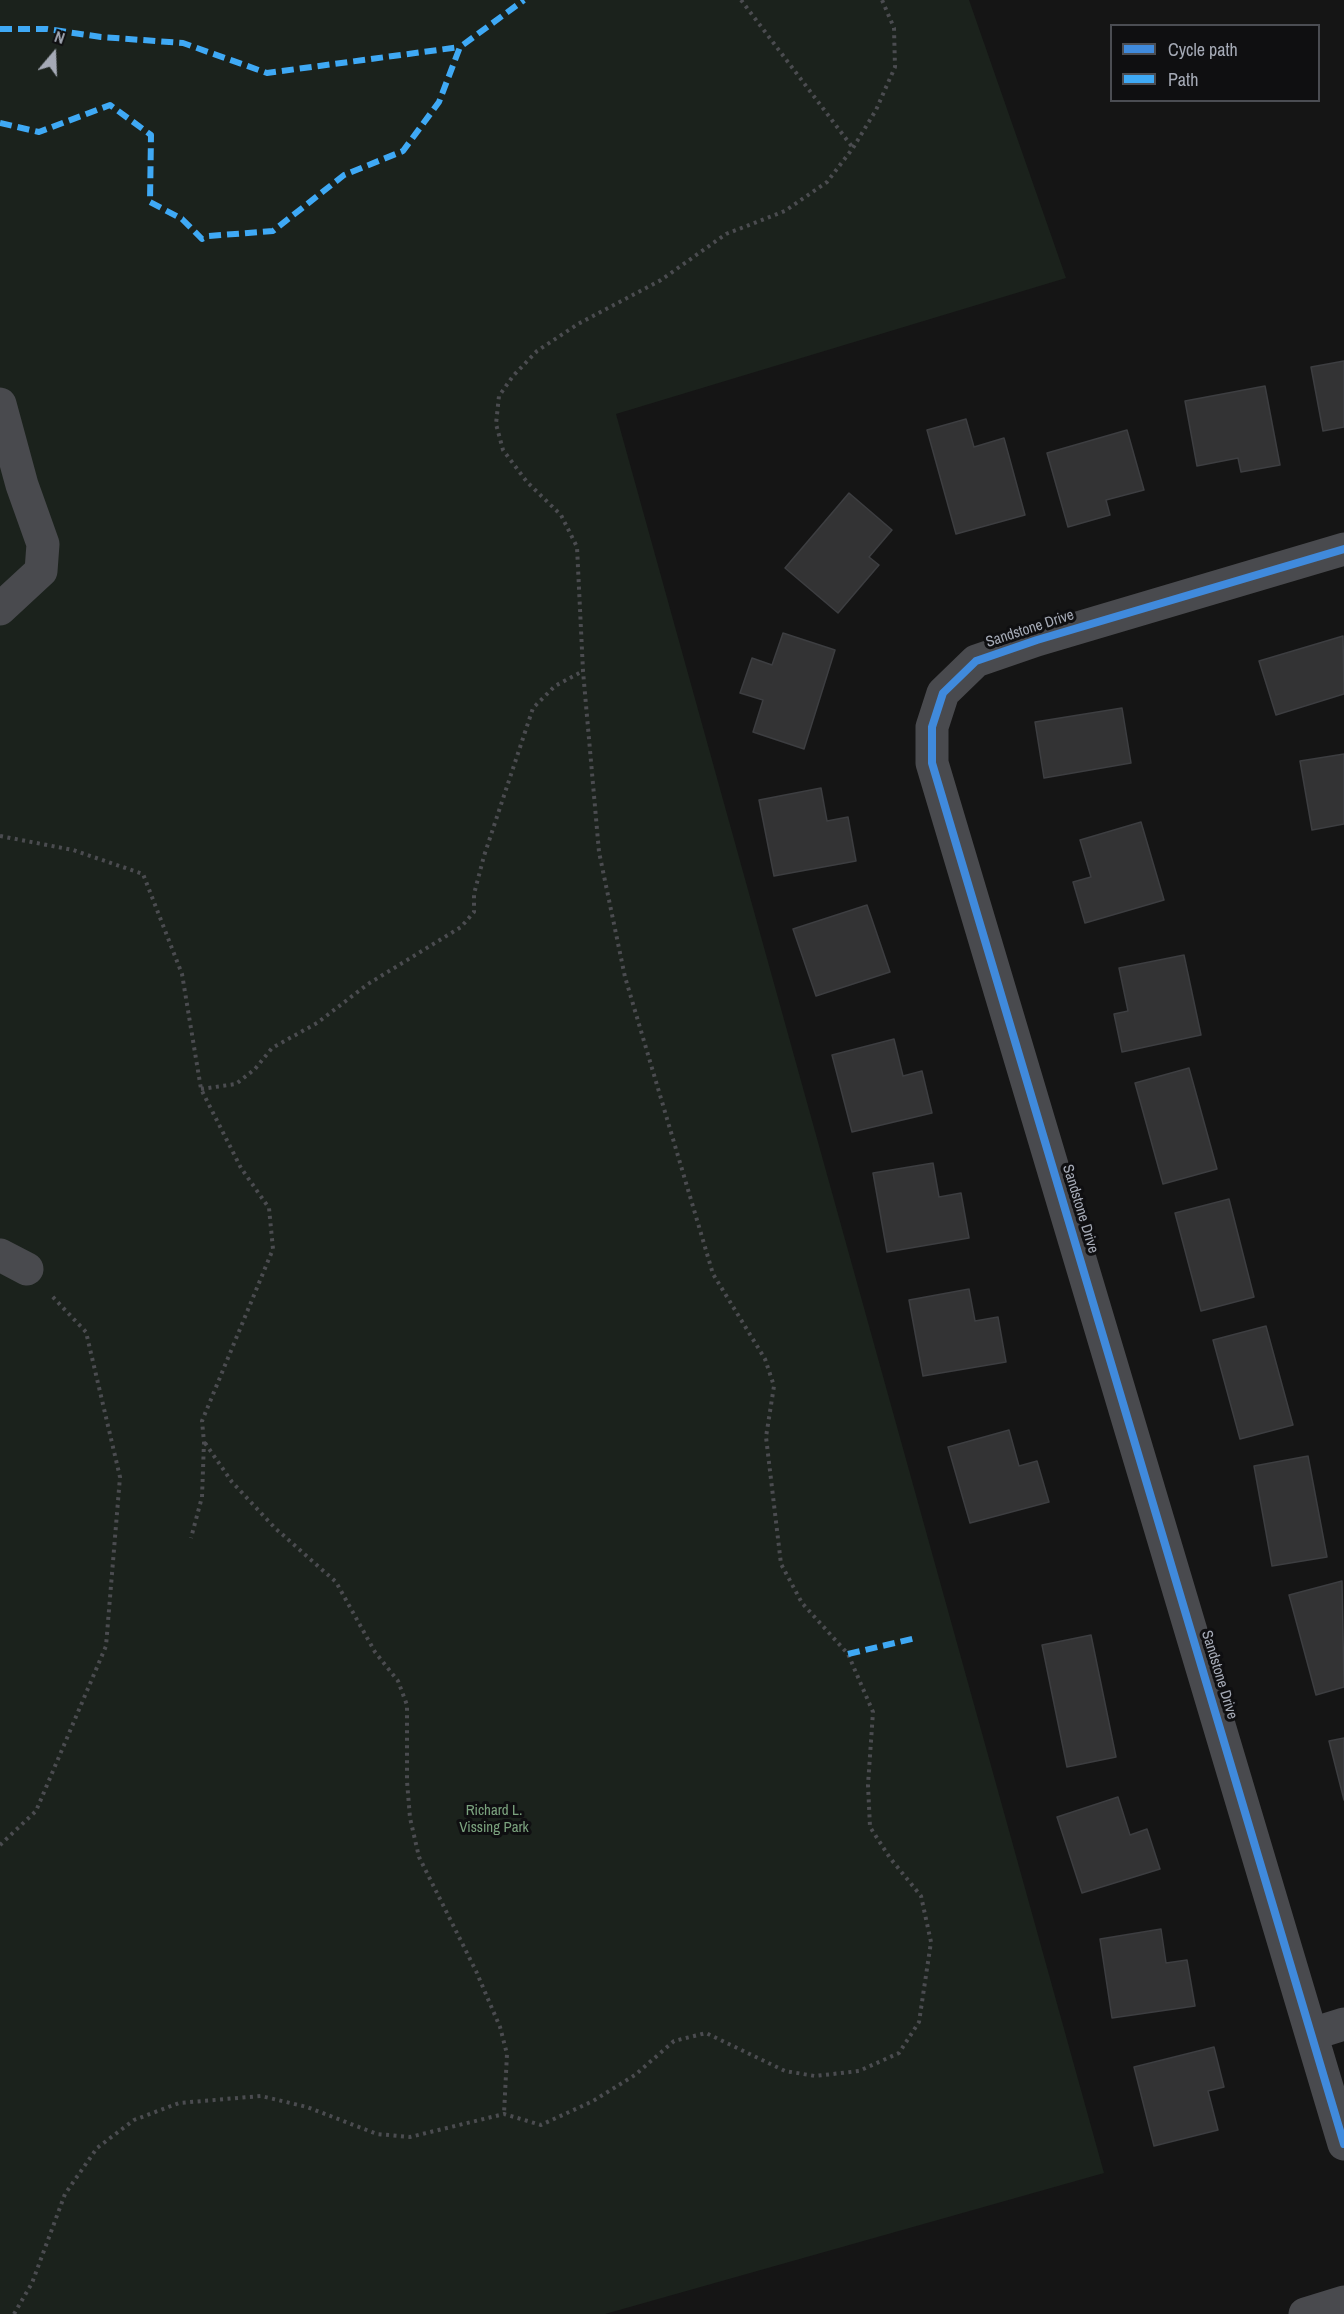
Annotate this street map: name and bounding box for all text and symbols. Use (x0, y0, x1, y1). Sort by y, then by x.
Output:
north arrow (24, 24, 84, 84)
legend (1110, 24, 1320, 102)
text: N (52, 25, 68, 49)
text: Cycle path (1168, 37, 1238, 62)
text: Path (1168, 67, 1198, 92)
street label: Sandstone Drive (984, 606, 1076, 652)
street label: Sandstone Drive (1058, 1163, 1102, 1255)
street label: Sandstone Drive (1197, 1629, 1241, 1721)
park label: Richard L. Vissing Park (459, 1802, 529, 1837)

